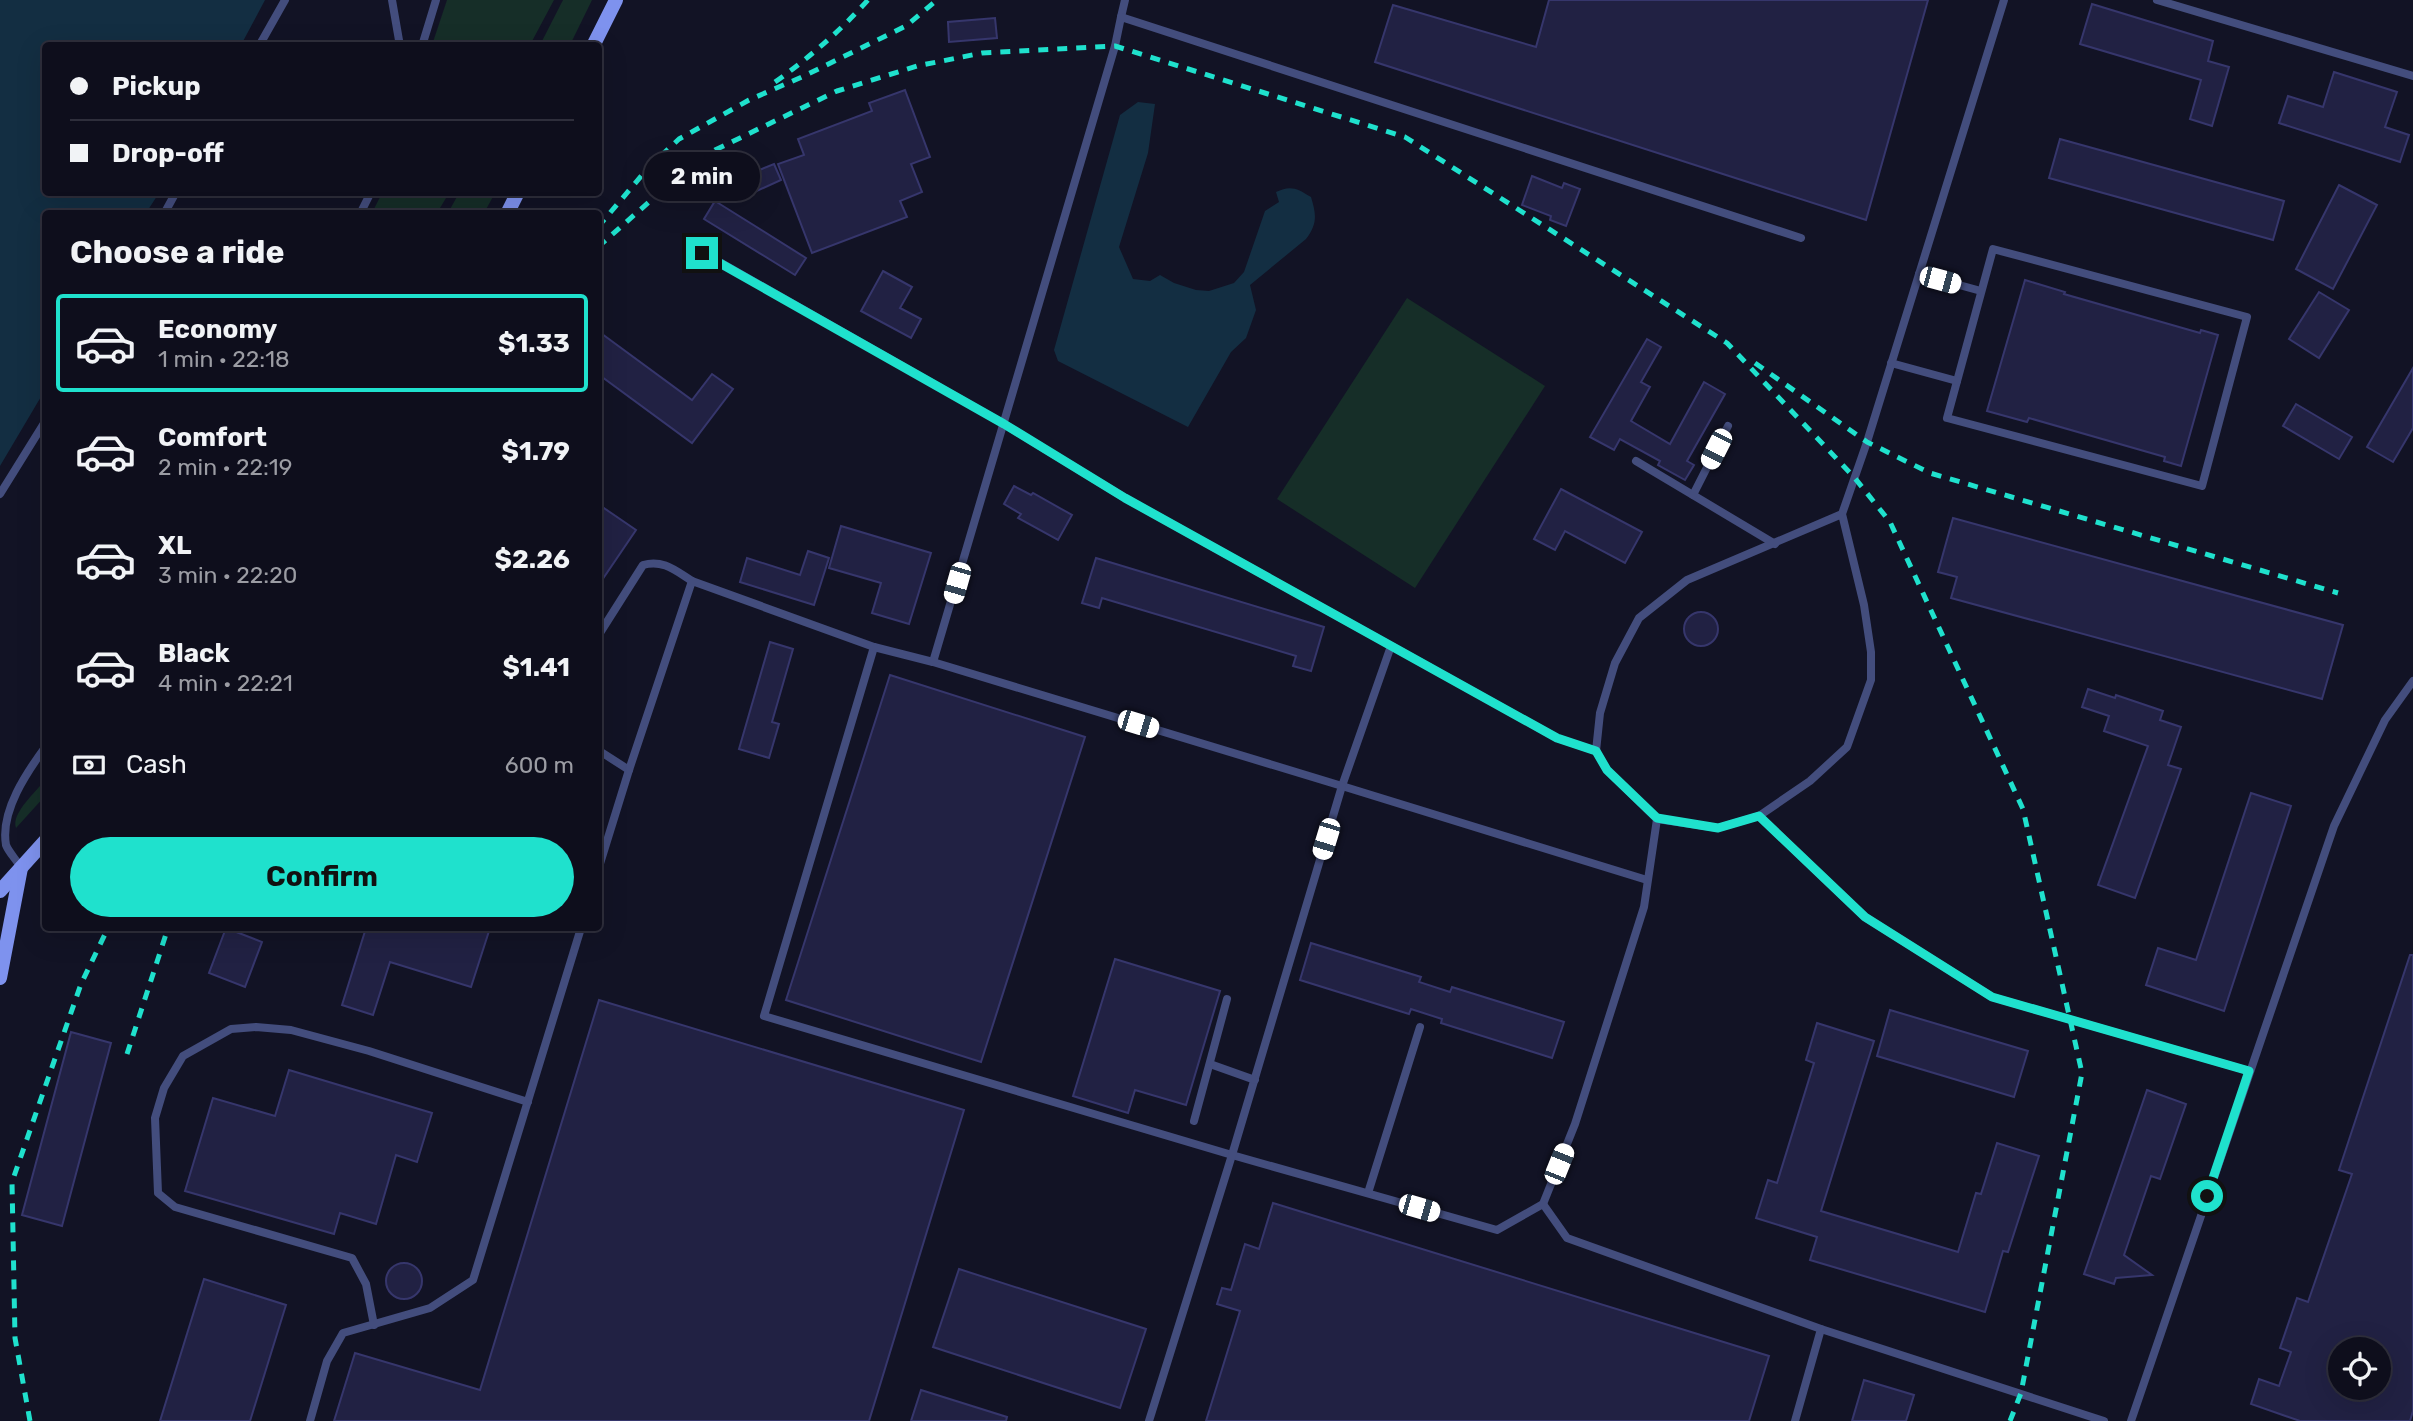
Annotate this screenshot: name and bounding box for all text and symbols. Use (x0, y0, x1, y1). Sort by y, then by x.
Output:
text: Pickup (112, 71, 201, 102)
text: Drop-off (112, 138, 224, 169)
callout: 2 min (644, 152, 760, 201)
text: 2 min (671, 162, 733, 190)
text: Choose a ride (70, 233, 284, 271)
route end (686, 237, 718, 269)
car (1917, 264, 1964, 296)
icon: car (74, 312, 137, 375)
text: Economy (158, 314, 277, 345)
text: $1.33 (498, 328, 570, 359)
text: 1 min · 22:18 (158, 345, 290, 373)
icon: car (74, 420, 137, 483)
text: Comfort (158, 422, 267, 453)
car (1698, 426, 1735, 472)
text: $1.79 (502, 436, 570, 467)
text: 2 min · 22:19 (158, 453, 292, 481)
icon: car (74, 528, 137, 591)
text: XL (158, 530, 191, 561)
text: $2.26 (495, 544, 570, 575)
car (942, 560, 973, 606)
text: 3 min · 22:20 (158, 561, 297, 589)
icon: car (74, 636, 137, 699)
text: Black (158, 638, 230, 669)
text: $1.41 (502, 652, 570, 683)
text: 4 min · 22:21 (158, 669, 293, 697)
car (1115, 708, 1162, 740)
icon: cash (70, 746, 108, 784)
text: Cash (126, 749, 187, 780)
text: 600 m (505, 751, 574, 779)
car (1310, 816, 1343, 862)
button: Confirm (70, 837, 574, 917)
car (1542, 1141, 1577, 1187)
route start (2191, 1180, 2223, 1212)
car (1396, 1192, 1443, 1224)
map controls (2328, 1337, 2391, 1400)
button: locate (2328, 1337, 2391, 1400)

